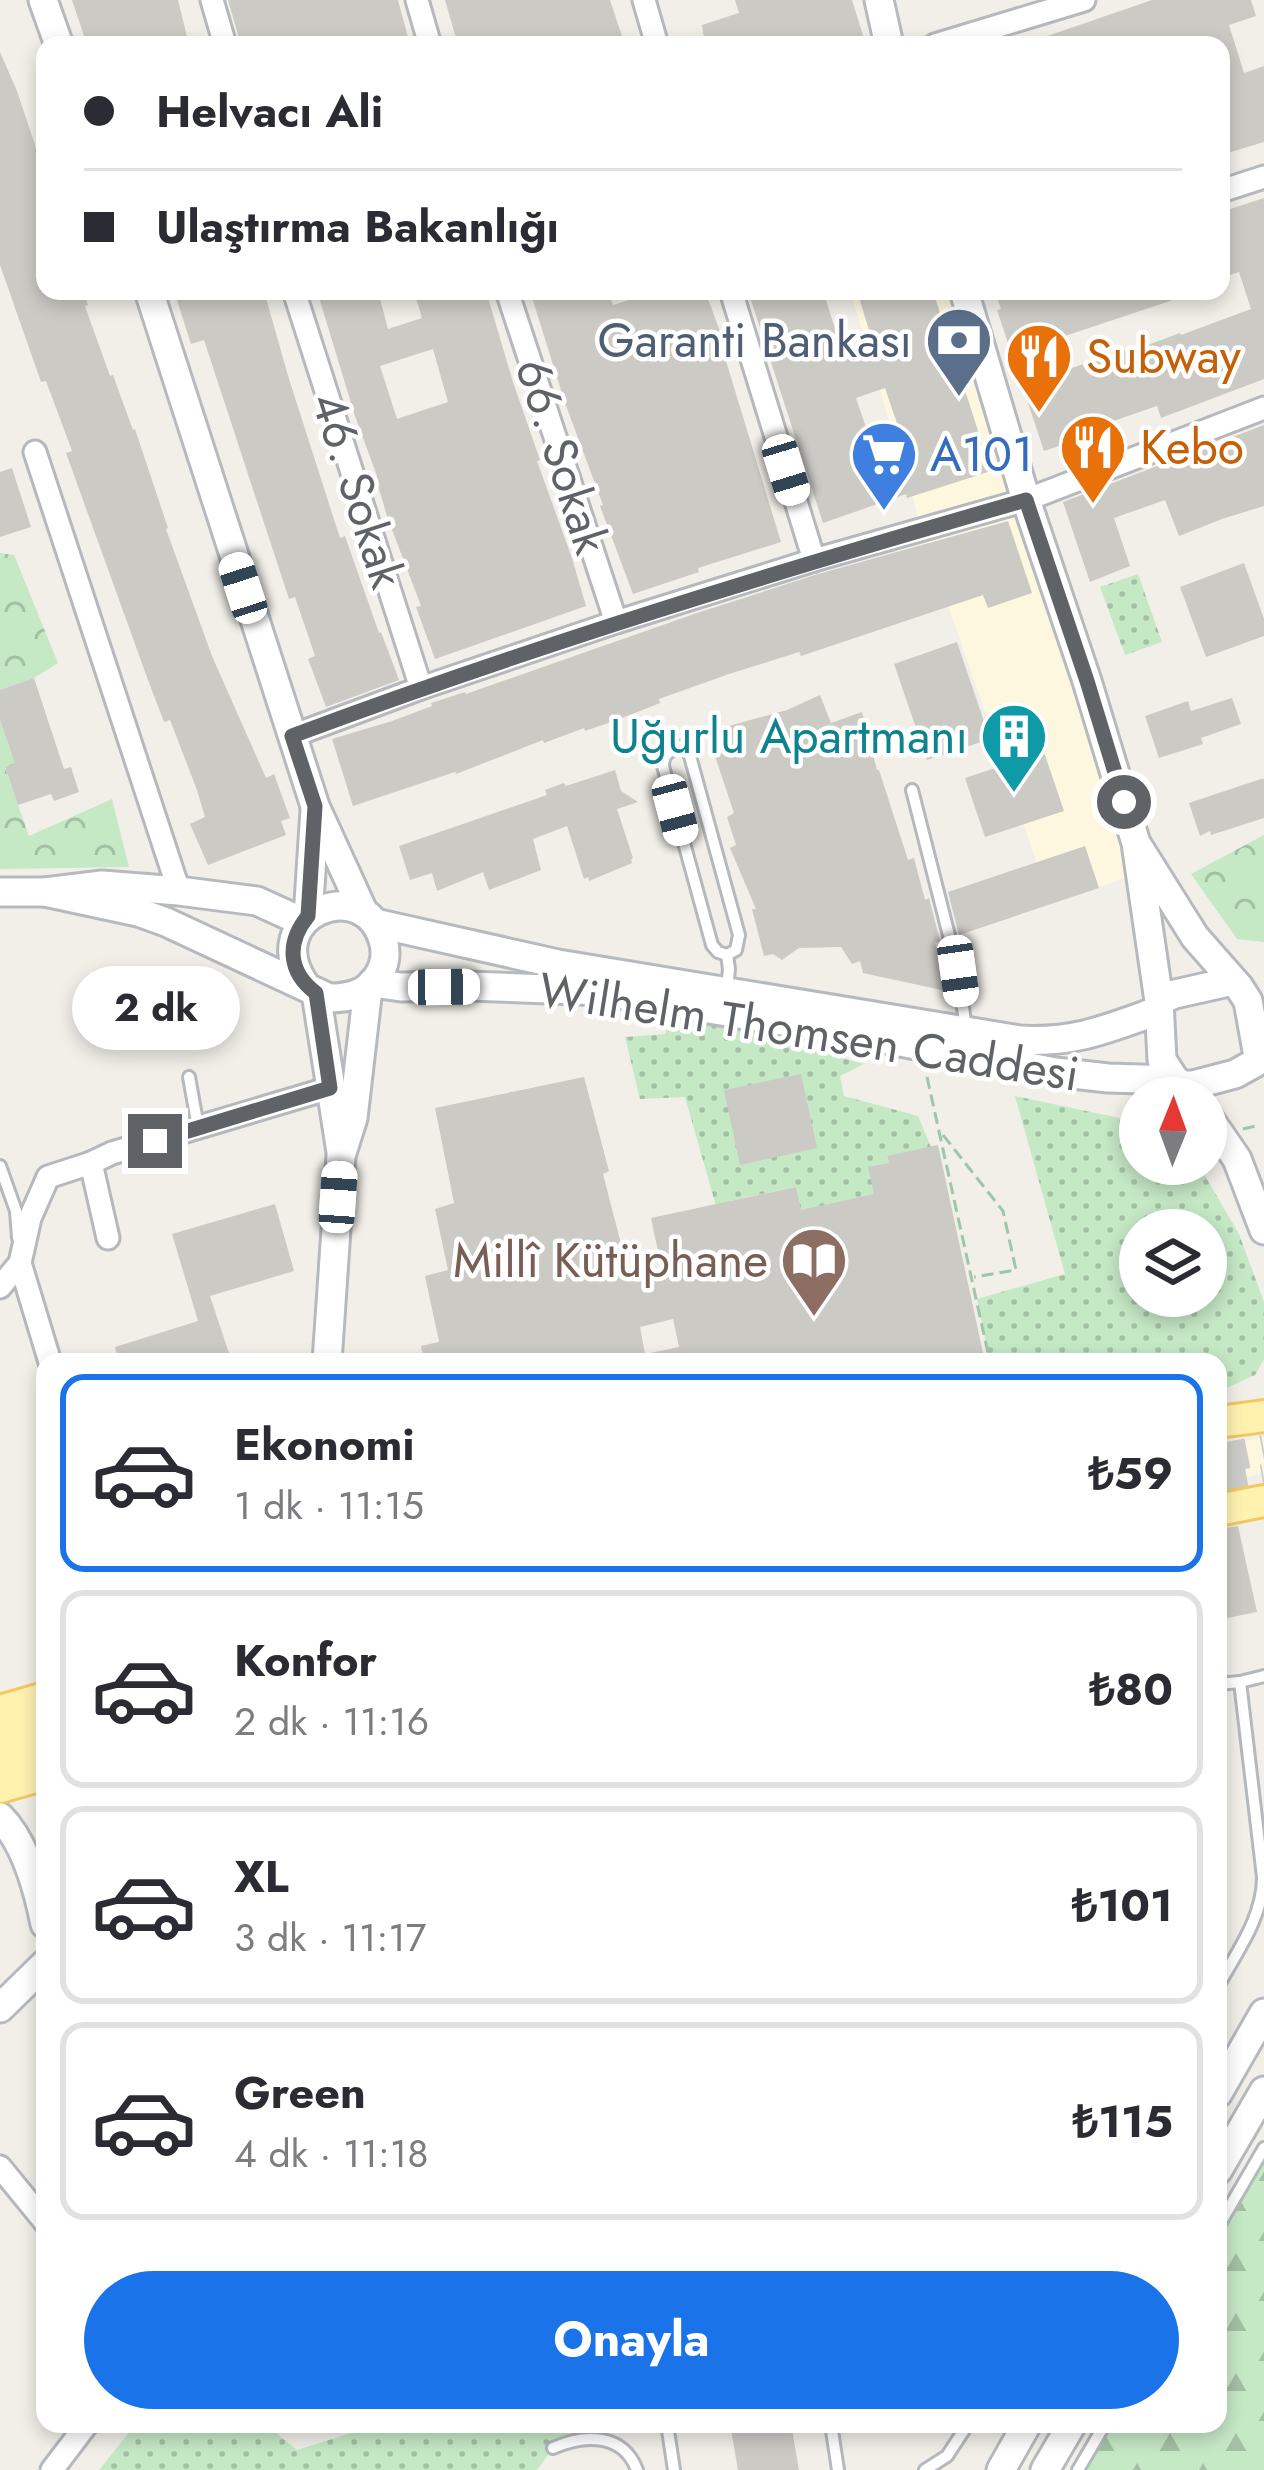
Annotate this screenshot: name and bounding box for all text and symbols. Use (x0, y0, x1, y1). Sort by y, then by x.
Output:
text: Helvacı Ali (156, 79, 383, 144)
text: Ulaştırma Bakanlığı (156, 194, 559, 259)
bank icon: Garanti Bankası (924, 305, 994, 399)
place label: Garanti Bankası (597, 306, 912, 375)
restaurant icon: Subway (1004, 321, 1074, 415)
place label: Subway (1086, 322, 1242, 391)
street label: 66. Sokak (498, 349, 626, 564)
street label: 46. Sokak (294, 383, 422, 598)
restaurant icon: Kebo (1058, 412, 1128, 506)
place label: Kebo (1140, 413, 1244, 482)
supermarket icon: A101 (849, 419, 919, 513)
place label: A101 (930, 420, 1034, 489)
car (758, 430, 814, 510)
car (215, 548, 271, 628)
building icon: Uğurlu Apartmanı (979, 701, 1049, 795)
place label: Uğurlu Apartmanı (610, 702, 968, 771)
car (648, 771, 702, 849)
route start (1097, 775, 1151, 829)
car (935, 933, 981, 1009)
street label: Wilhelm Thomsen Caddesi (534, 955, 1084, 1109)
callout: 2 dk (71, 967, 239, 1051)
car (408, 968, 480, 1006)
text: 2 dk (114, 979, 198, 1036)
north arrow (1119, 1077, 1227, 1185)
map controls (1119, 1077, 1227, 1317)
route end (128, 1114, 182, 1168)
car (318, 1160, 358, 1234)
button: layers (1119, 1209, 1227, 1317)
library icon: Millî Kütüphane (779, 1225, 849, 1319)
place label: Millî Kütüphane (453, 1226, 768, 1295)
text: Ekonomi (234, 1412, 415, 1477)
icon: car (90, 1419, 198, 1527)
text: ₺59 (1088, 1441, 1173, 1506)
text: 1 dk · 11:15 (234, 1477, 424, 1534)
text: Konfor (234, 1628, 377, 1693)
icon: car (90, 1635, 198, 1743)
text: ₺80 (1089, 1657, 1173, 1722)
text: 2 dk · 11:16 (234, 1693, 429, 1750)
text: XL (234, 1844, 289, 1909)
icon: car (90, 1851, 198, 1959)
text: ₺101 (1072, 1873, 1173, 1938)
text: 3 dk · 11:17 (234, 1909, 426, 1966)
text: Green (234, 2060, 366, 2125)
icon: car (90, 2067, 198, 2175)
text: ₺115 (1072, 2089, 1173, 2154)
text: 4 dk · 11:18 (234, 2125, 429, 2182)
button: Onayla (84, 2271, 1179, 2409)

